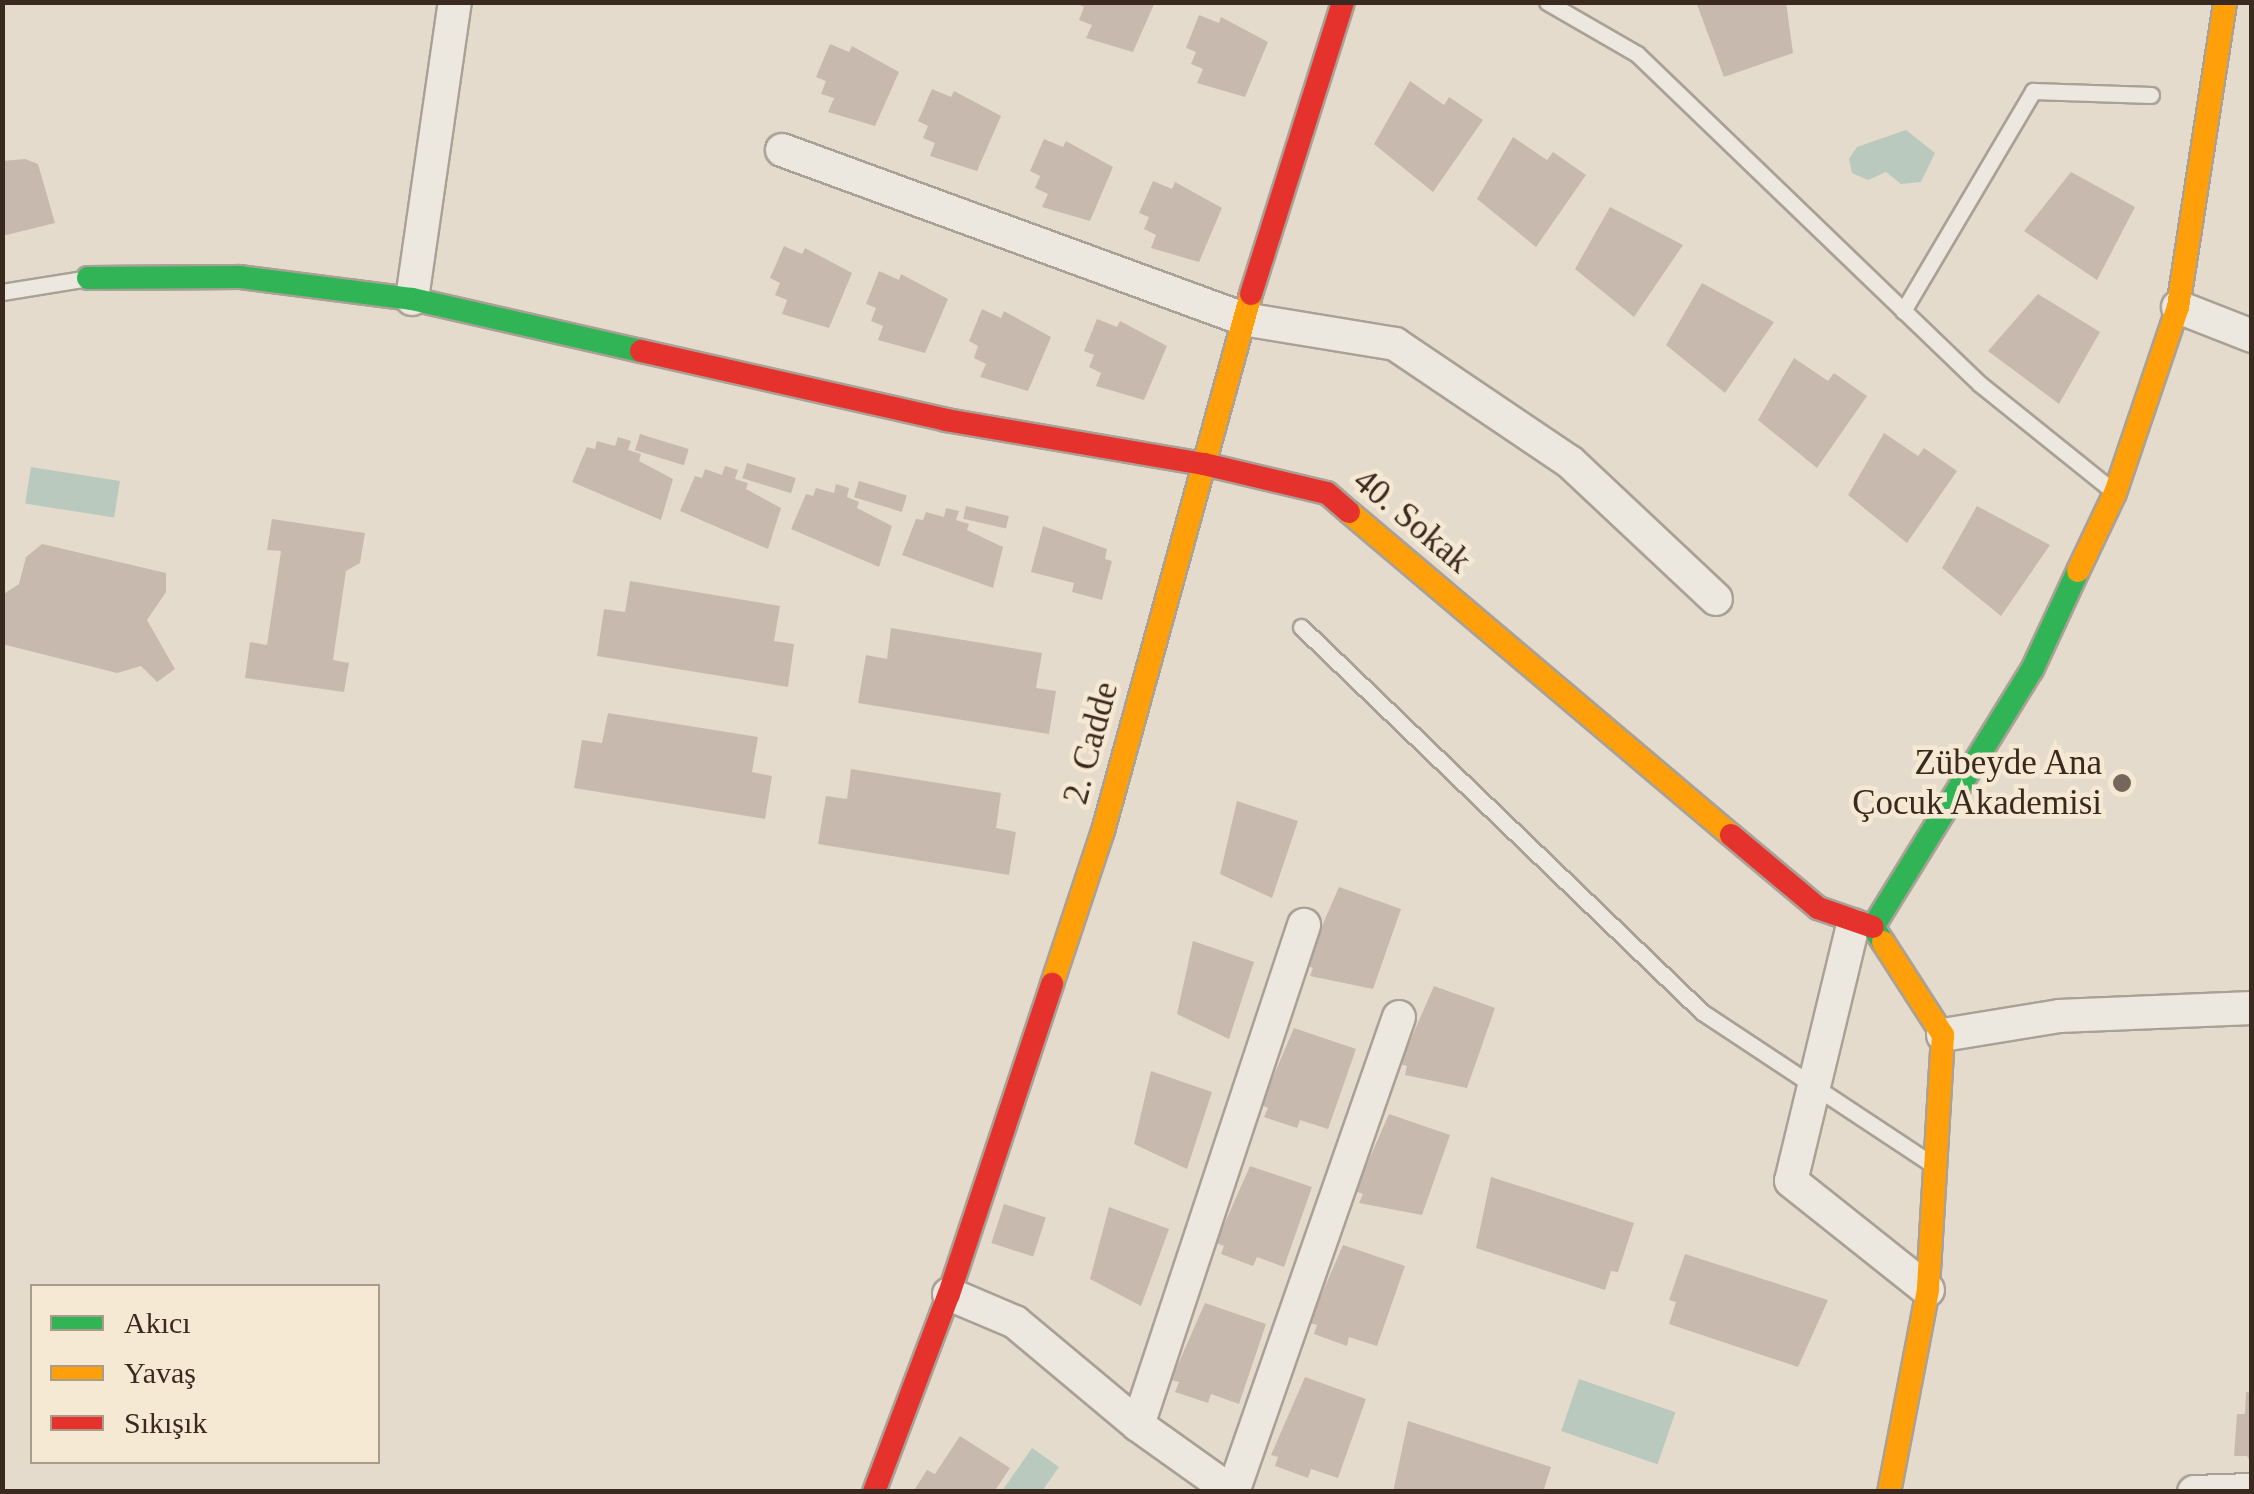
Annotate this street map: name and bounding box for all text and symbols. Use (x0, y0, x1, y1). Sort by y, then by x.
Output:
street label: 40. Sokak (1345, 460, 1479, 582)
street label: 2. Cadde (1055, 677, 1127, 809)
place label: Zübeyde Ana Çocuk Akademisi (1850, 742, 2102, 824)
marker: Zübeyde Ana Çocuk Akademisi (2111, 772, 2133, 794)
legend (30, 1284, 380, 1464)
text: Akıcı (124, 1306, 191, 1339)
text: Yavaş (124, 1356, 196, 1389)
text: Sıkışık (124, 1406, 207, 1439)

